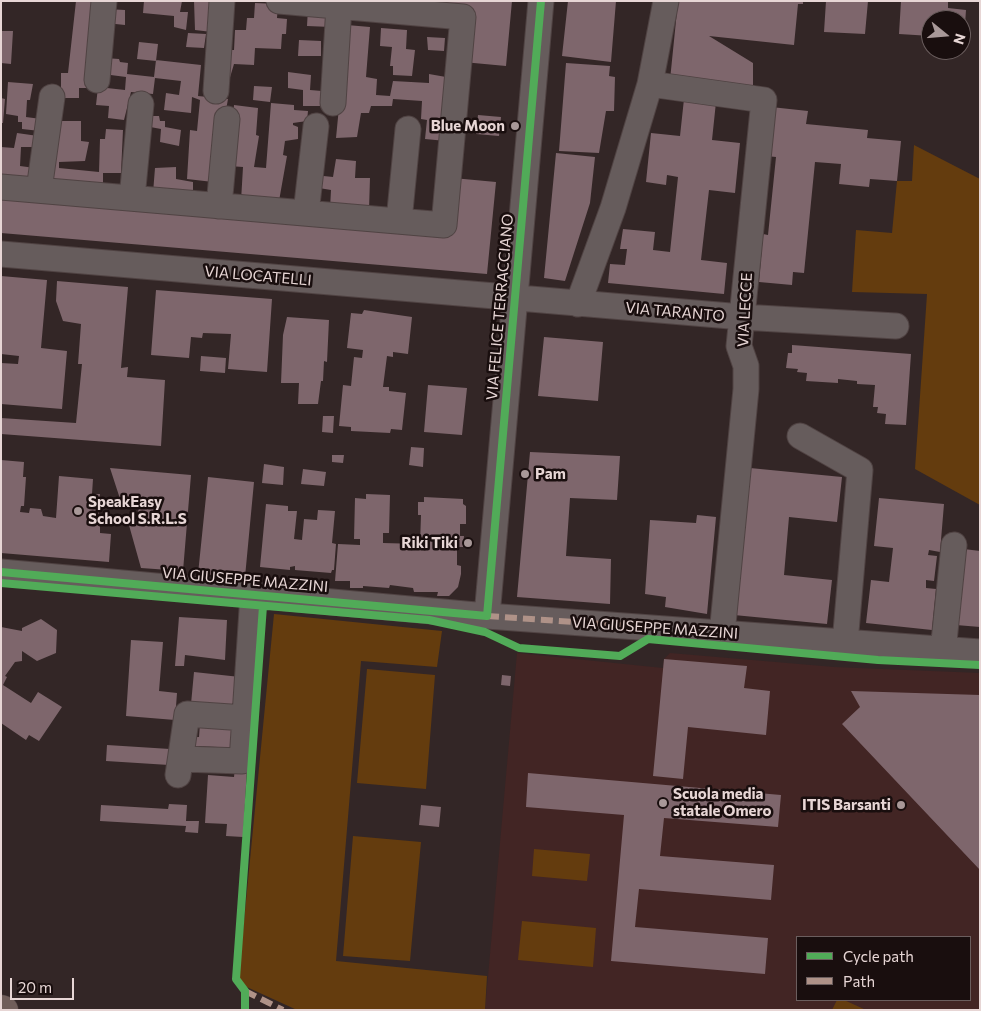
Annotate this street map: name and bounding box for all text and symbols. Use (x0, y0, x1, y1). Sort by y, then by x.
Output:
north arrow (921, 10, 971, 60)
text: N (950, 32, 970, 47)
place label: Blue Moon (431, 117, 505, 135)
marker: Blue Moon (509, 120, 521, 132)
street label: VIA FELICE TERRACCIANO (483, 213, 517, 401)
street label: VIA LOCATELLI (204, 262, 312, 290)
street label: VIA LECCE (734, 272, 756, 348)
street label: VIA TARANTO (625, 299, 725, 325)
place label: Pam (535, 465, 566, 483)
marker: Pam (519, 468, 531, 480)
place label: SpeakEasy School S.R.L.S (88, 493, 187, 528)
marker: SpeakEasy School S.R.L.S (72, 505, 84, 517)
place label: Riki Tiki (401, 534, 458, 552)
marker: Riki Tiki (462, 537, 474, 549)
street label: VIA GIUSEPPE MAZZINI (161, 564, 329, 596)
street label: VIA GIUSEPPE MAZZINI (571, 613, 739, 643)
place label: Scuola media statale Omero (673, 785, 771, 820)
place label: ITIS Barsanti (802, 796, 891, 814)
marker: Scuola media statale Omero (657, 797, 669, 809)
marker: ITIS Barsanti (895, 799, 907, 811)
legend (796, 936, 971, 1001)
text: Cycle path (843, 947, 914, 965)
scale bar (12, 968, 76, 1000)
text: Path (843, 972, 875, 990)
text: 20 m (18, 978, 52, 996)

